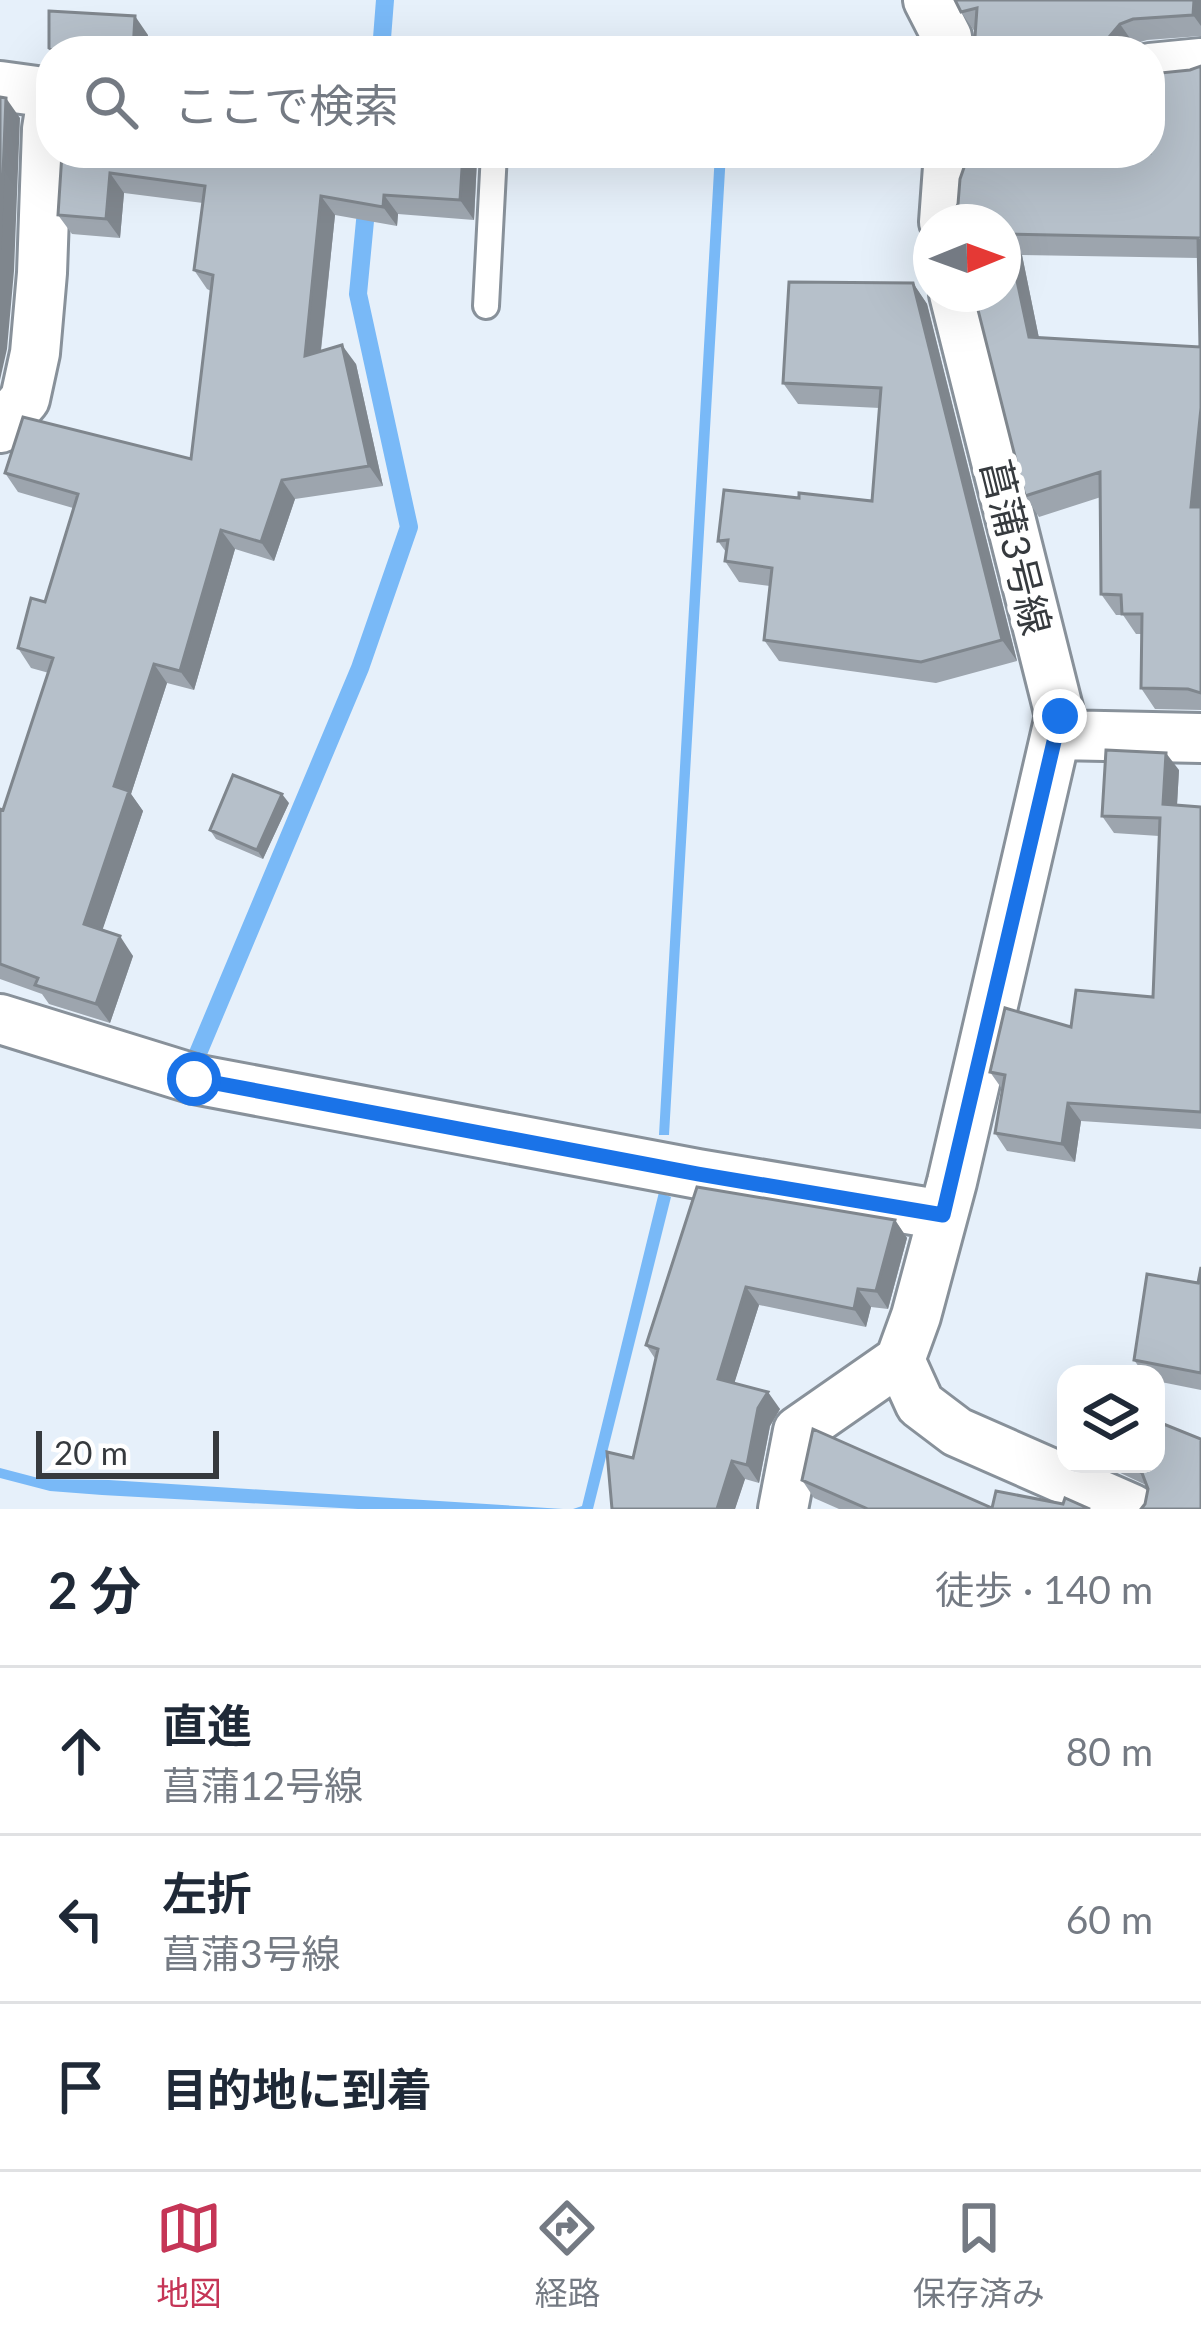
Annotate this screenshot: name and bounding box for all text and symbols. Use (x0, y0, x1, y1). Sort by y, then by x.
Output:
search box (36, 36, 1165, 168)
icon: search (78, 69, 144, 135)
text: ここで検索 (174, 78, 399, 132)
north arrow (913, 204, 1021, 312)
street label: 菖蒲3号線 (973, 455, 1061, 639)
route end (1033, 689, 1087, 743)
route start (167, 1052, 221, 1106)
map controls (1057, 1365, 1165, 1473)
button: layers (1057, 1365, 1165, 1473)
scale bar (36, 1425, 219, 1478)
text: 20 m (54, 1432, 128, 1472)
text: 2 分 (48, 1559, 141, 1620)
text: 徒歩 · 140 m (935, 1566, 1153, 1612)
text: 直進 (162, 1698, 252, 1752)
icon: ahead (48, 1718, 114, 1784)
text: 80 m (1066, 1728, 1153, 1774)
text: 菖蒲12号線 (162, 1762, 363, 1808)
text: 左折 (162, 1866, 252, 1920)
icon: left (48, 1886, 114, 1952)
text: 60 m (1066, 1896, 1153, 1942)
text: 菖蒲3号線 (162, 1930, 341, 1976)
icon: arrive (48, 2054, 114, 2120)
text: 目的地に到着 (162, 2062, 432, 2116)
tab: 地図 (156, 2195, 222, 2315)
tab: 経路 (534, 2195, 600, 2315)
tab: 保存済み (913, 2195, 1045, 2315)

